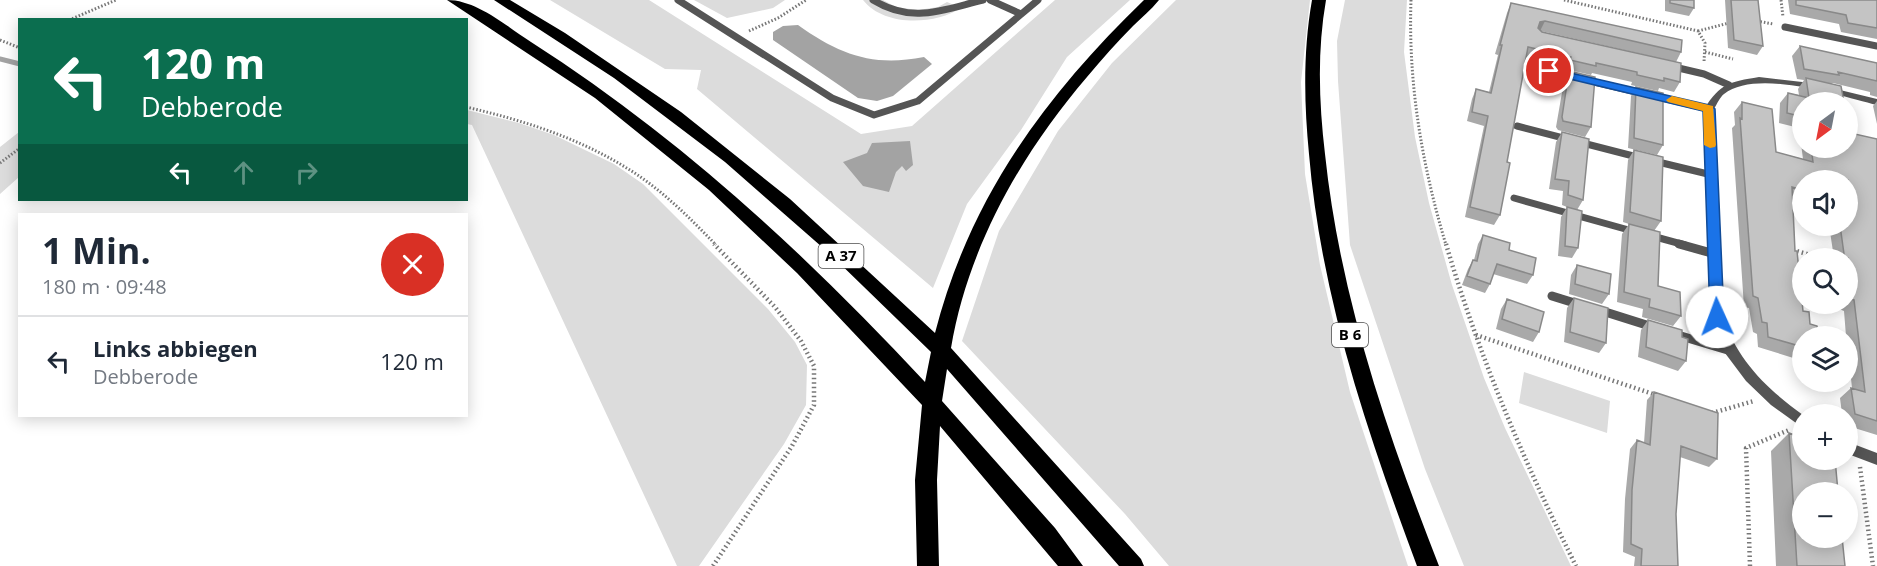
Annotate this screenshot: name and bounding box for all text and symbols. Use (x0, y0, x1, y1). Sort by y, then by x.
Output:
text: 120 m (141, 34, 265, 91)
icon: left (42, 42, 120, 120)
pin (1523, 45, 1574, 96)
icon: arrive (1532, 54, 1565, 87)
text: Debberode (141, 88, 283, 125)
north arrow (1792, 92, 1858, 158)
map controls (1792, 92, 1858, 548)
icon: left (164, 156, 197, 189)
icon: ahead (227, 156, 260, 189)
icon: right (290, 156, 323, 189)
button: sound (1792, 170, 1858, 236)
text: 1 Min. (42, 226, 151, 275)
button: close (381, 233, 444, 296)
road number: A 37 (818, 244, 864, 268)
button: search (1792, 248, 1858, 314)
text: 180 m · 09:48 (42, 273, 167, 300)
position arrow (1685, 285, 1749, 349)
road number: B 6 (1332, 323, 1368, 347)
button: layers (1792, 326, 1858, 392)
text: Links abbiegen (93, 333, 258, 363)
icon: left (42, 345, 75, 378)
text: 120 m (380, 346, 444, 376)
text: Debberode (93, 363, 198, 390)
button: + (1792, 404, 1858, 470)
button: − (1792, 482, 1858, 548)

